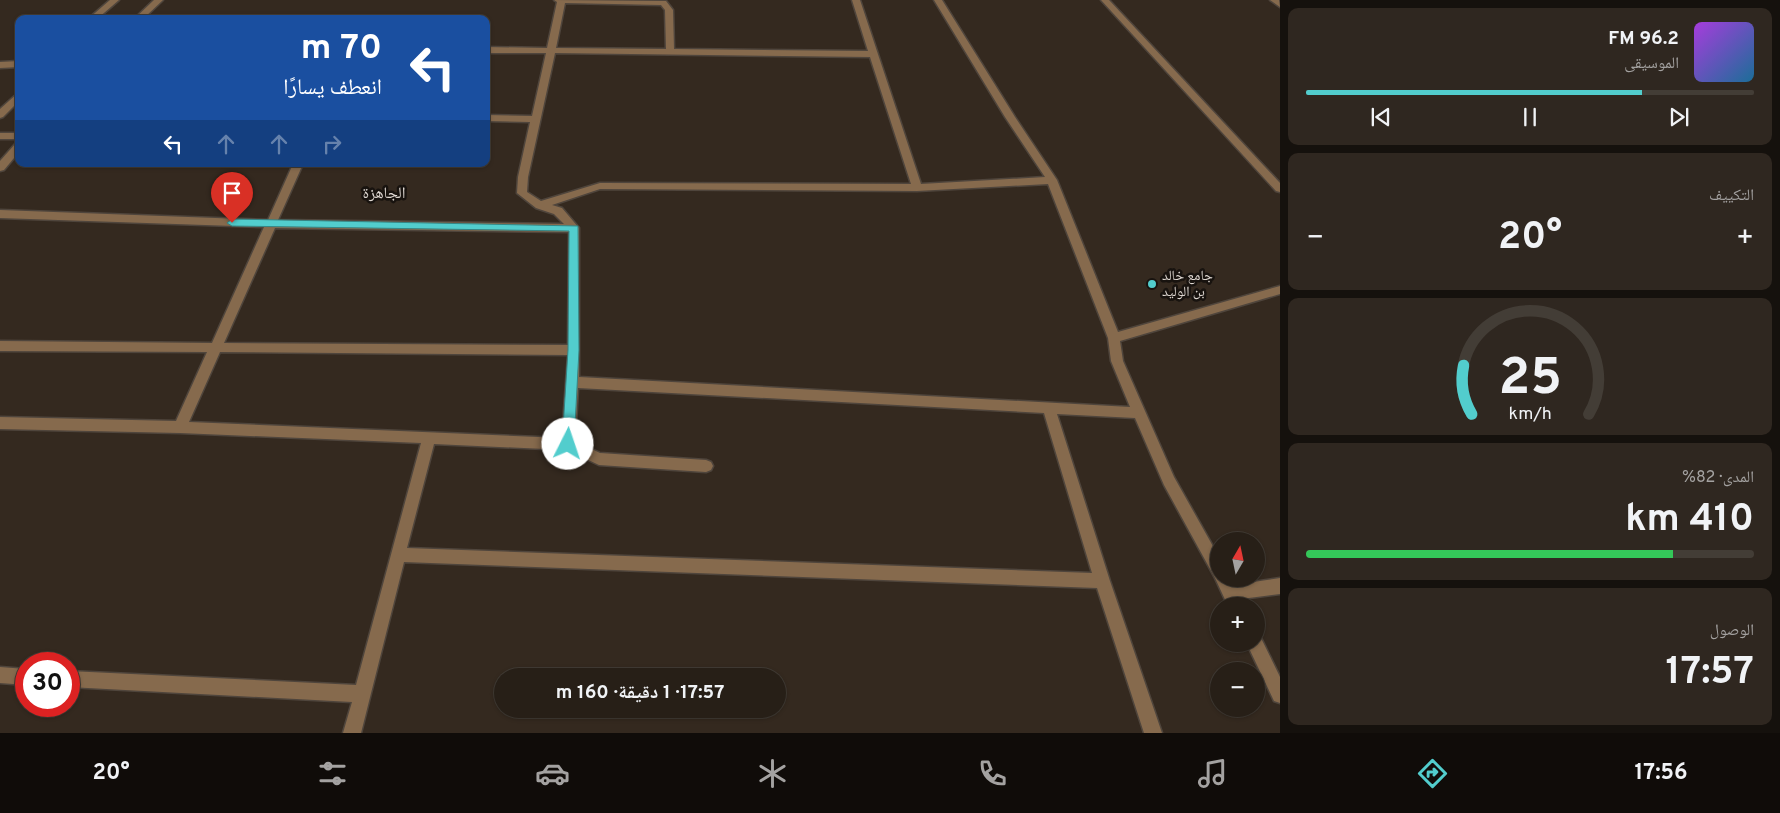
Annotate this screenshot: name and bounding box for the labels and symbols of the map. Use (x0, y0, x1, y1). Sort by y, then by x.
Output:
pin (211, 172, 253, 223)
district label: الجاهزة (362, 184, 406, 204)
place label: جامع خالد بن الوليد (1162, 268, 1213, 301)
marker: جامع خالد بن الوليد (1146, 278, 1158, 290)
position arrow (541, 417, 593, 469)
north arrow (1210, 532, 1265, 588)
speed limit sign: 30 (15, 652, 80, 717)

